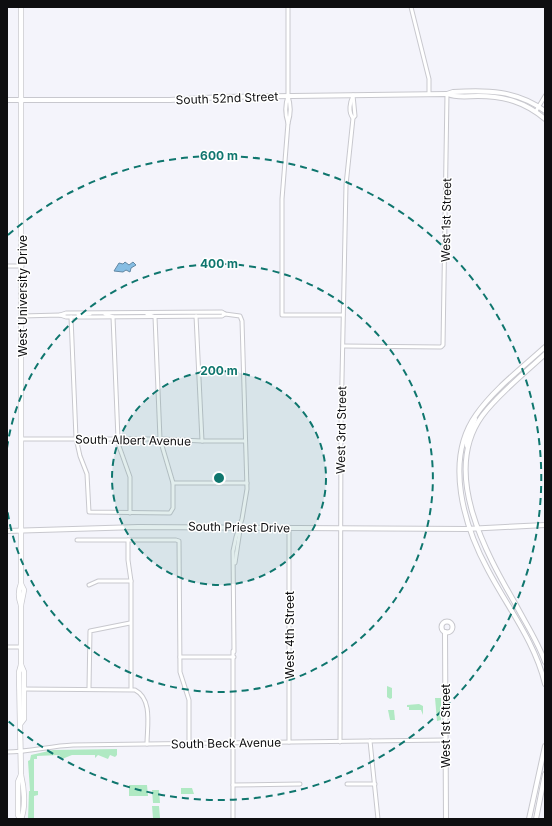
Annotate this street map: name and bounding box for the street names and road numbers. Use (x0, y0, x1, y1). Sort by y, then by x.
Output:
street label: South 52nd Street (175, 89, 279, 107)
street label: West 1st Street (438, 178, 454, 262)
street label: West University Drive (15, 235, 30, 357)
street label: West 3rd Street (333, 386, 349, 474)
street label: South Albert Avenue (75, 431, 191, 449)
street label: South Priest Drive (188, 519, 290, 535)
street label: West 4th Street (282, 591, 297, 679)
street label: West 1st Street (438, 684, 453, 768)
street label: South Beck Avenue (171, 735, 281, 751)

